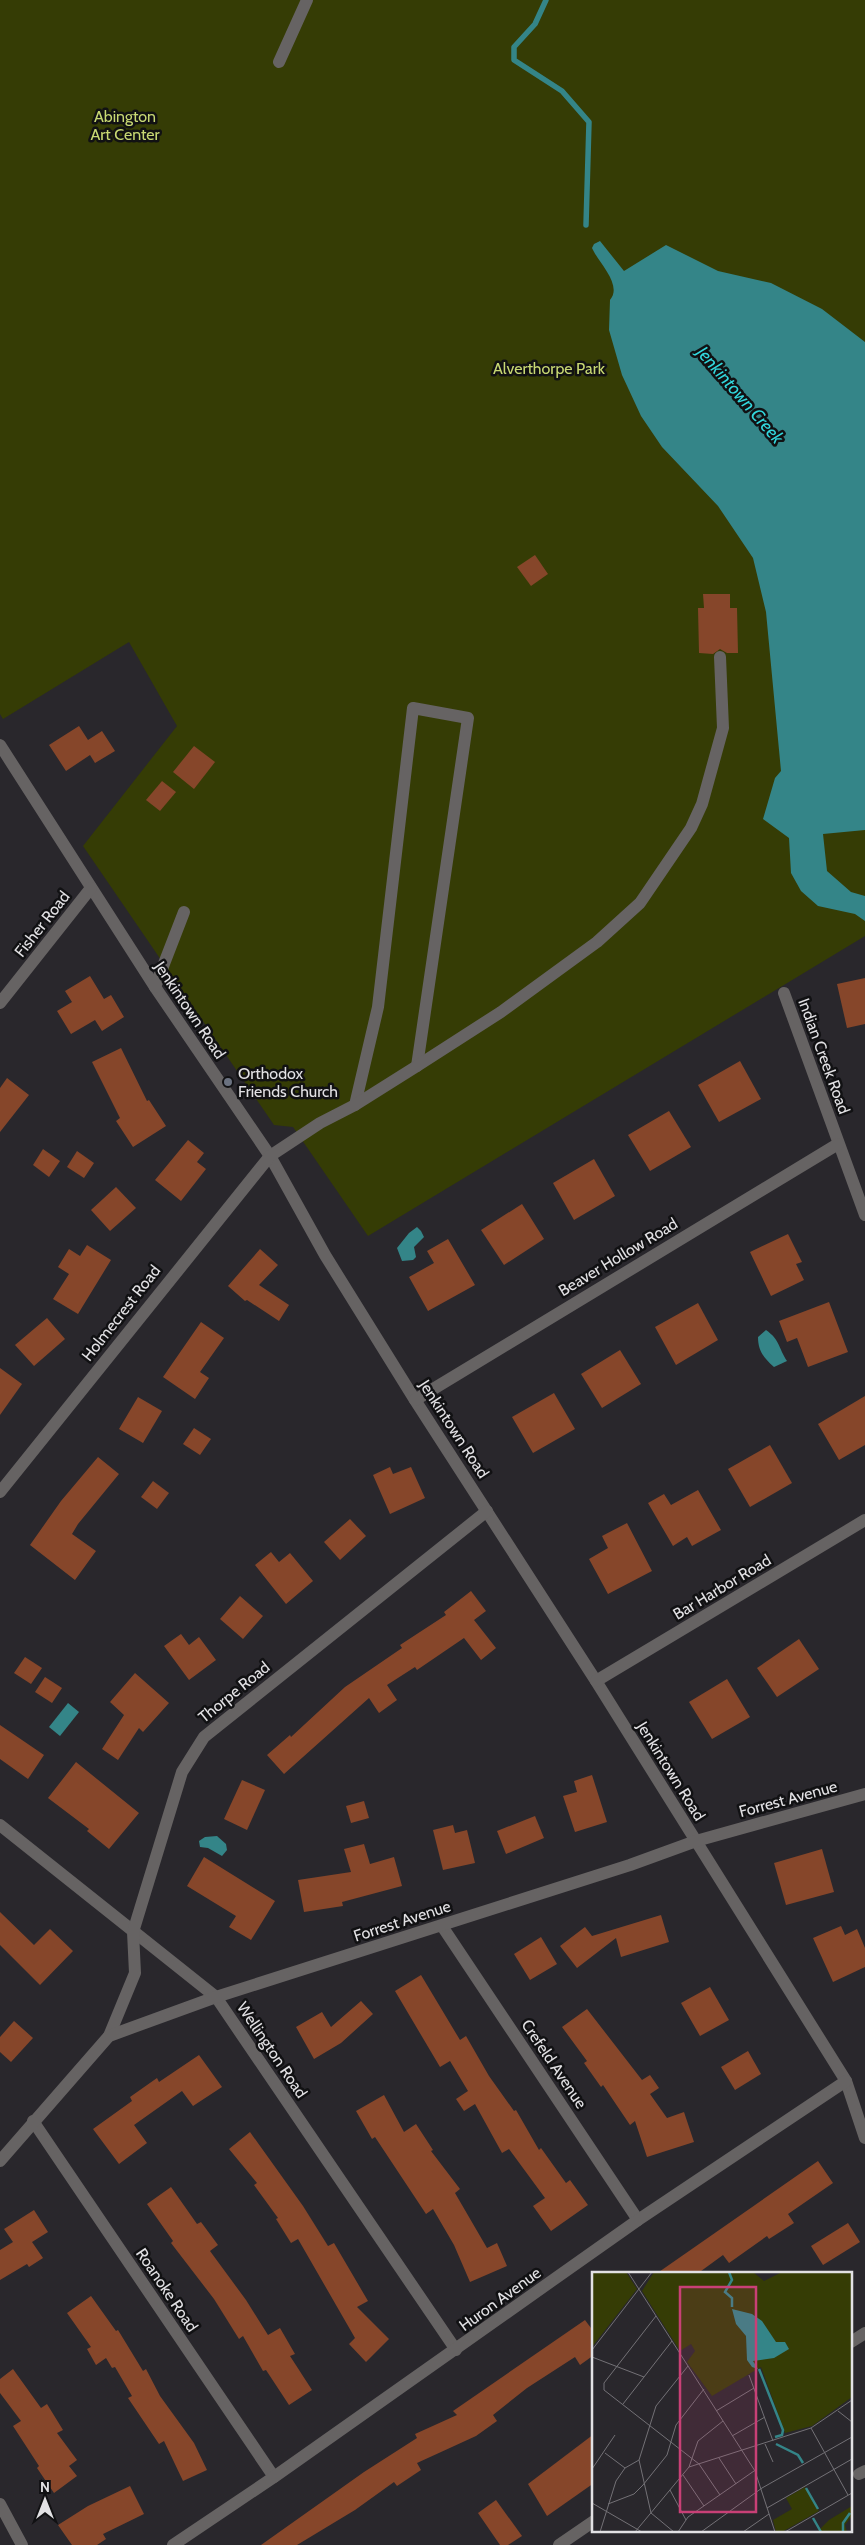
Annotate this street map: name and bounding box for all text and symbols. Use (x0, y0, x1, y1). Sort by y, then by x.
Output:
park label: Abington Art Center (90, 107, 161, 144)
water label: Jenkintown Creek (690, 340, 789, 449)
park label: Alverthorpe Park (493, 359, 606, 378)
street label: Fisher Road (10, 887, 74, 961)
street label: Jenkintown Road (150, 957, 230, 1062)
street label: Indian Creek Road (794, 996, 854, 1116)
place label: Orthodox Friends Church (238, 1064, 338, 1101)
marker: Orthodox Friends Church (222, 1076, 234, 1088)
street label: Beaver Hollow Road (555, 1214, 681, 1300)
street label: Holmecrest Road (78, 1261, 164, 1365)
street label: Jenkintown Road (415, 1375, 493, 1482)
street label: Bar Harbor Road (670, 1550, 774, 1624)
street label: Thorpe Road (194, 1657, 274, 1727)
street label: Jenkintown Road (632, 1717, 709, 1824)
street label: Forrest Avenue (737, 1777, 839, 1821)
street label: Forrest Avenue (351, 1896, 453, 1946)
street label: Wellington Road (233, 1998, 311, 2102)
street label: Crefeld Avenue (517, 2016, 591, 2112)
street label: Roanoke Road (132, 2245, 202, 2335)
street label: Huron Avenue (455, 2263, 545, 2335)
inset map (592, 2272, 852, 2532)
north arrow (20, 2475, 70, 2525)
text: N (40, 2478, 50, 2496)

